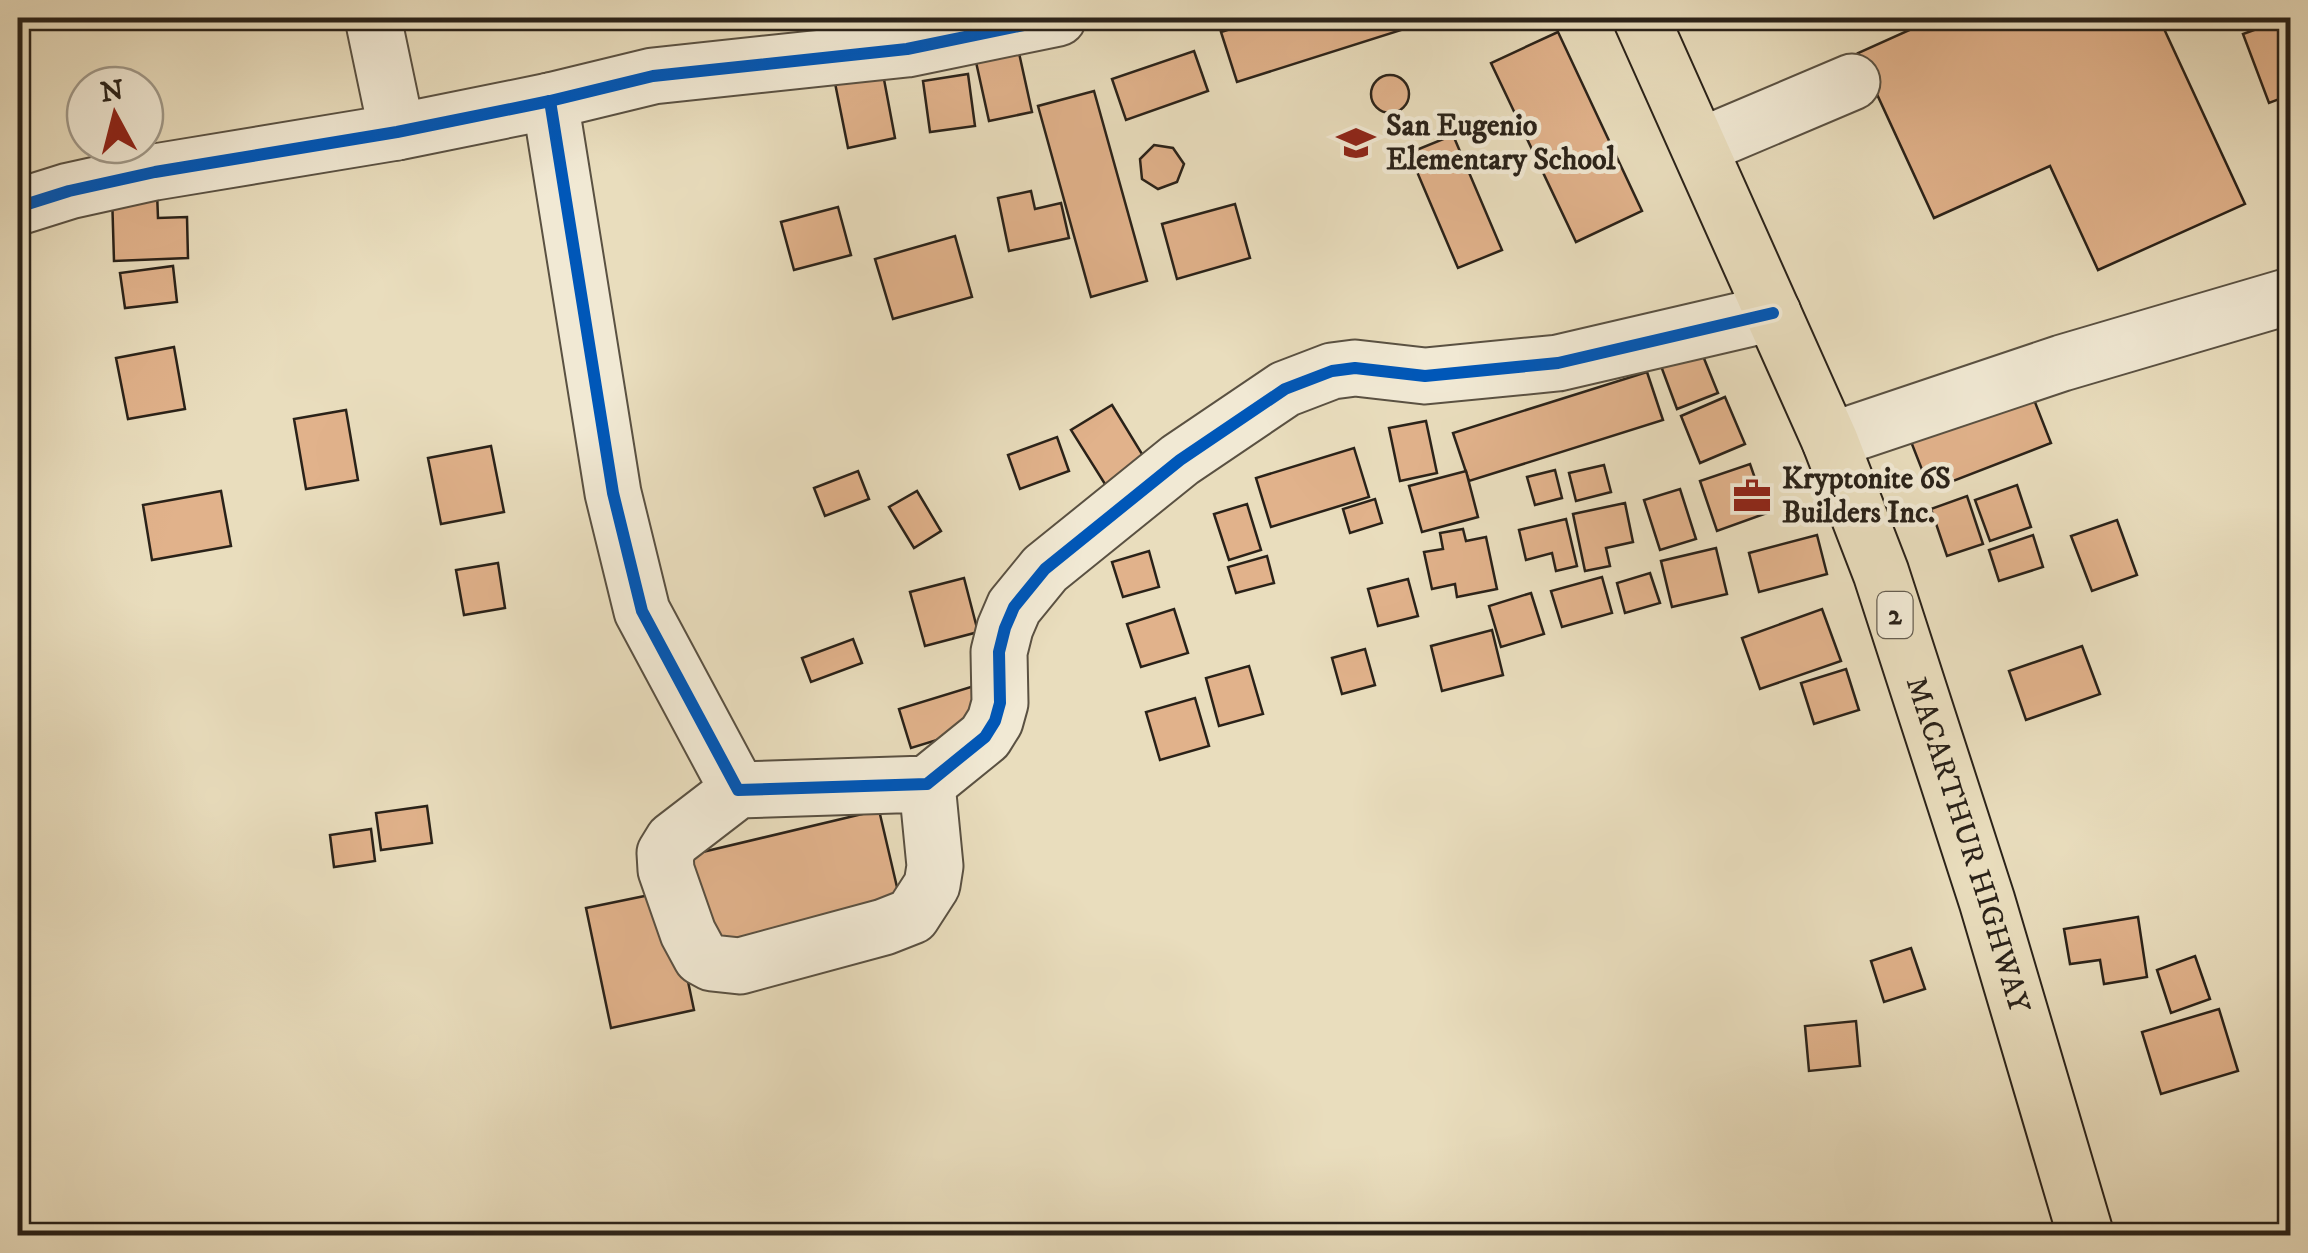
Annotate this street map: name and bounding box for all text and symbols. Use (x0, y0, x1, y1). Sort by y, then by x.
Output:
north arrow (65, 65, 165, 165)
text: N (99, 73, 126, 110)
place label: San Eugenio Elementary School (1386, 108, 1616, 179)
school or university icon: San Eugenio Elementary School (1335, 122, 1377, 164)
place label: Kryptonite 6S Builders Inc. (1782, 461, 1951, 532)
office icon: Kryptonite 6S Builders Inc. (1731, 475, 1773, 517)
road number: 2 (1878, 592, 1912, 638)
street label: MACARTHUR HIGHWAY (1897, 672, 2038, 1018)

